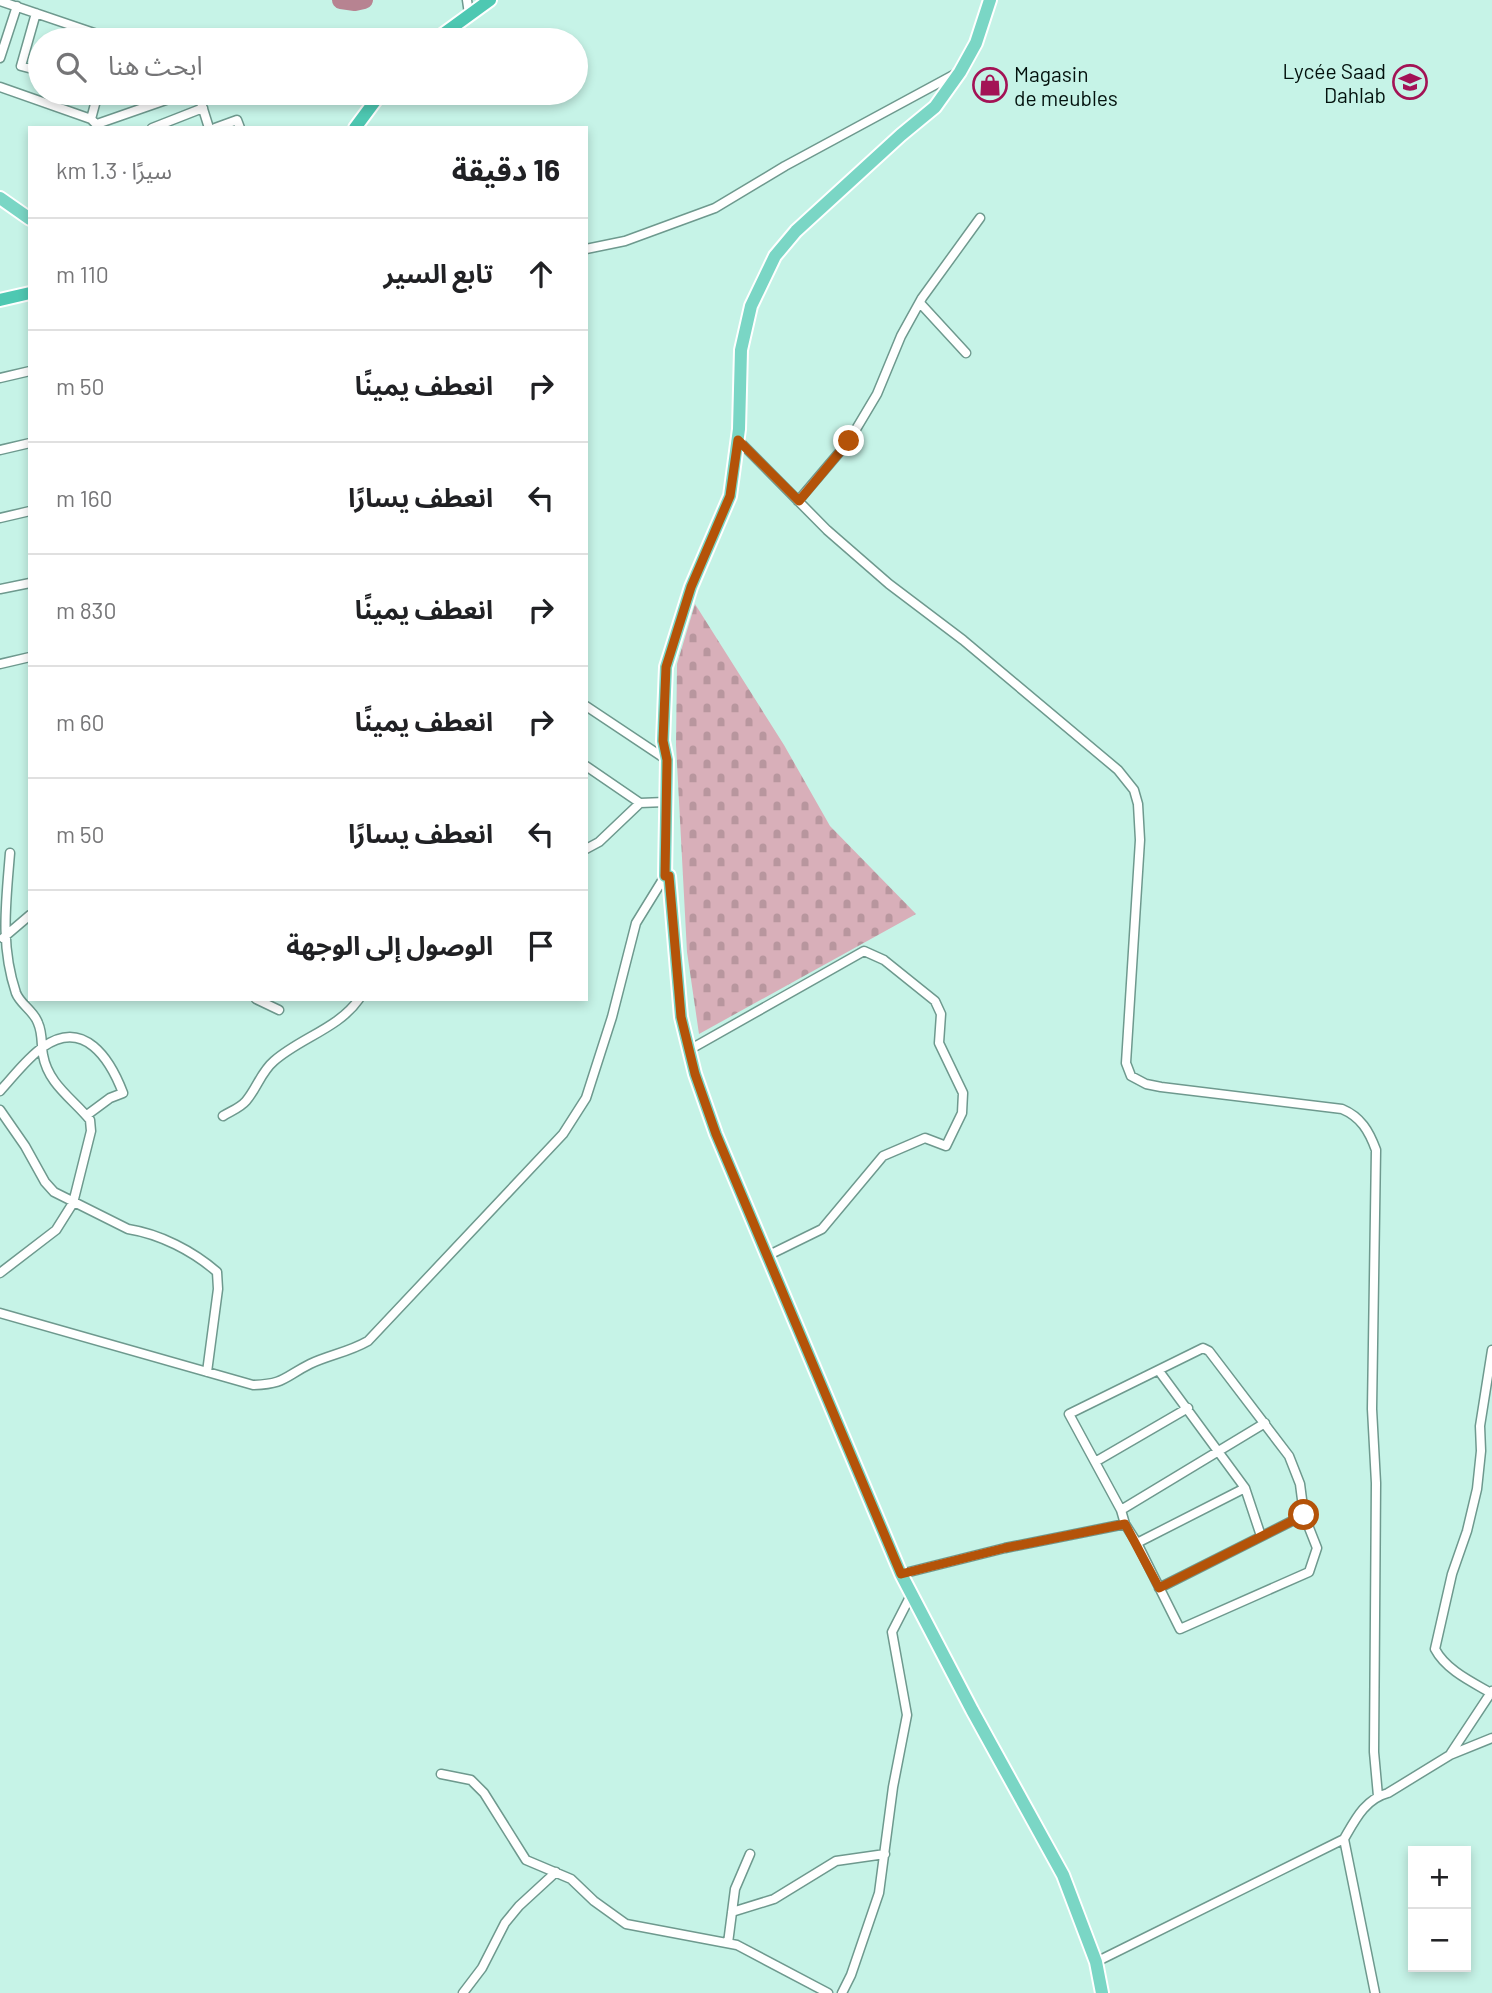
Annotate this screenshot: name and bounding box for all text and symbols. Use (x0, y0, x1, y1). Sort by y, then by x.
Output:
search box (28, 28, 588, 105)
icon: search (52, 48, 90, 86)
text: ابحث هنا (108, 49, 203, 80)
place label: Lycée Saad Dahlab (1282, 58, 1386, 107)
place label: Magasin de meubles (1014, 61, 1118, 110)
school or university icon: Lycée Saad Dahlab (1391, 63, 1429, 101)
shop icon: Magasin de meubles (971, 66, 1009, 104)
text: 16 دقيقة (452, 151, 560, 187)
text: سيرًا · 1.3 km (56, 156, 172, 184)
icon: ahead (522, 255, 560, 293)
text: تابع السير (383, 257, 493, 288)
text: 110 m (56, 260, 109, 288)
icon: right (522, 367, 560, 405)
text: انعطف يمينًا (355, 369, 493, 400)
text: 50 m (56, 372, 104, 400)
route end (833, 425, 864, 456)
icon: left (522, 479, 560, 517)
text: انعطف يسارًا (348, 481, 493, 512)
text: 160 m (56, 484, 113, 512)
icon: right (522, 591, 560, 629)
text: انعطف يمينًا (355, 593, 493, 624)
text: 830 m (56, 596, 116, 624)
icon: right (522, 703, 560, 741)
text: انعطف يمينًا (355, 705, 493, 736)
text: 60 m (56, 708, 104, 736)
icon: left (522, 815, 560, 853)
text: انعطف يسارًا (348, 817, 493, 848)
text: 50 m (56, 820, 104, 848)
icon: arrive (522, 927, 560, 965)
text: الوصول إلى الوجهة (286, 929, 493, 960)
route start (1288, 1499, 1319, 1530)
map controls (1408, 1846, 1471, 1972)
button: + (1408, 1846, 1471, 1909)
button: − (1408, 1909, 1471, 1972)

